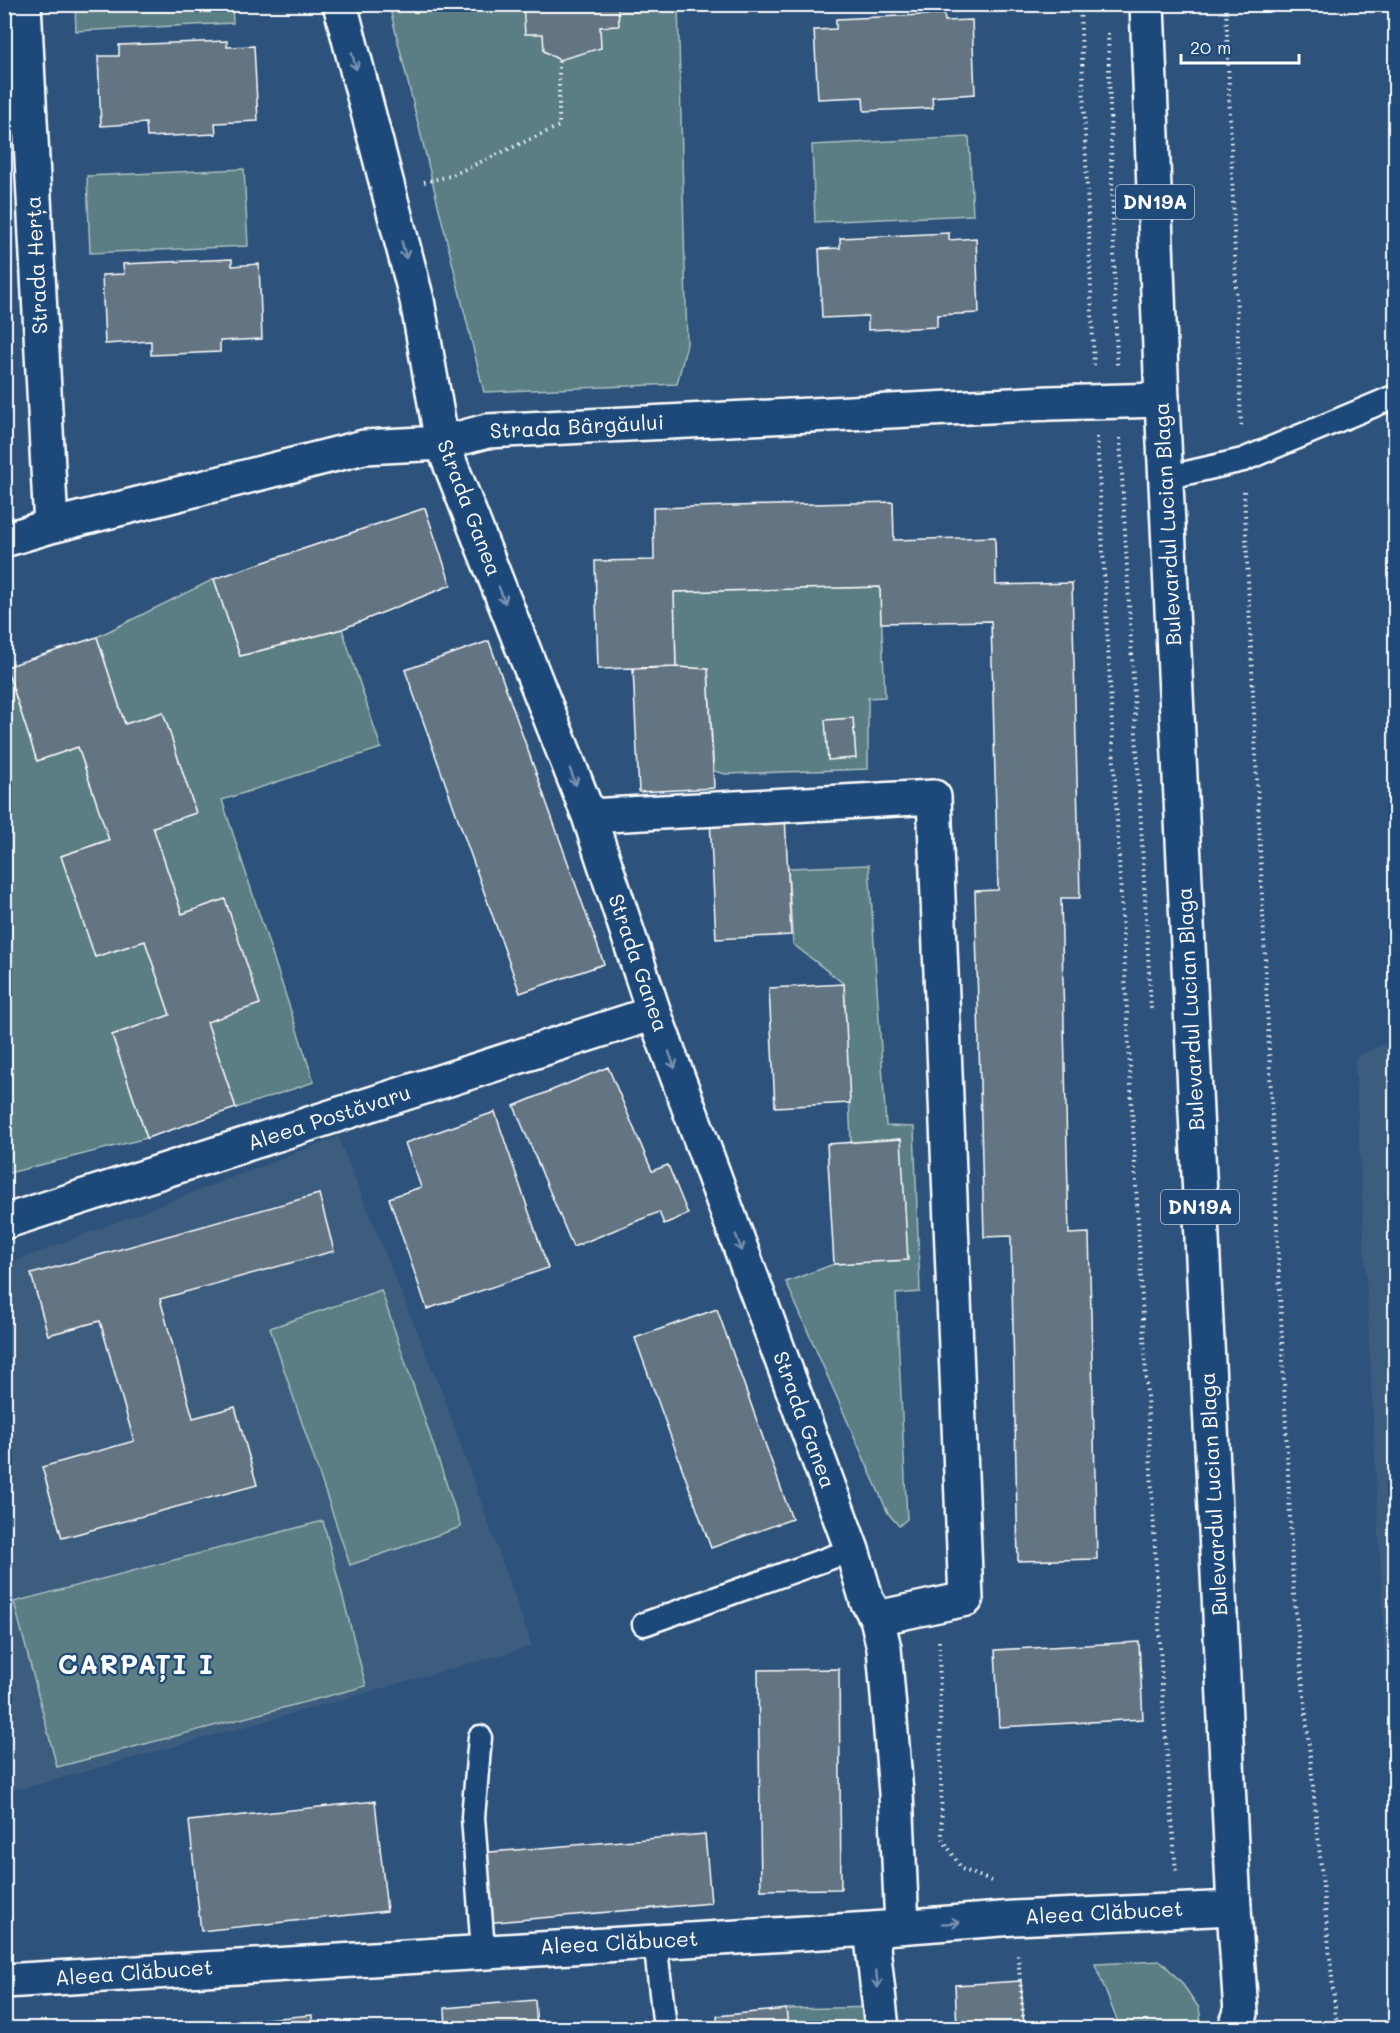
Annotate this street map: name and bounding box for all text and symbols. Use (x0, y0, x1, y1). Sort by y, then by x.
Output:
scale bar (1181, 27, 1300, 65)
text: 20 m (1190, 35, 1231, 59)
one-way arrow (349, 51, 361, 70)
road number: DN19A (1116, 185, 1194, 219)
street label: Strada Herța (18, 195, 54, 335)
one-way arrow (398, 240, 410, 259)
street label: Bulevardul Lucian Blaga (1147, 402, 1186, 646)
street label: Strada Bârgăului (489, 407, 665, 444)
street label: Strada Ganea (432, 435, 509, 580)
one-way arrow (497, 586, 508, 604)
one-way arrow (568, 767, 579, 786)
street label: Bulevardul Lucian Blaga (1170, 887, 1209, 1131)
street label: Strada Ganea (603, 890, 676, 1035)
one-way arrow (667, 1050, 678, 1069)
street label: Aleea Postăvaru (244, 1078, 413, 1156)
road number: DN19A (1161, 1190, 1239, 1224)
one-way arrow (734, 1233, 745, 1252)
street label: Strada Ganea (768, 1347, 843, 1492)
street label: Bulevardul Lucian Blaga (1193, 1372, 1232, 1616)
district label: CARPAȚI I (58, 1646, 214, 1682)
street label: Aleea Clăbucet (1024, 1894, 1184, 1929)
one-way arrow (940, 1917, 960, 1928)
street label: Aleea Clăbucet (539, 1924, 699, 1959)
street label: Aleea Clăbucet (54, 1953, 214, 1990)
one-way arrow (872, 1968, 883, 1988)

